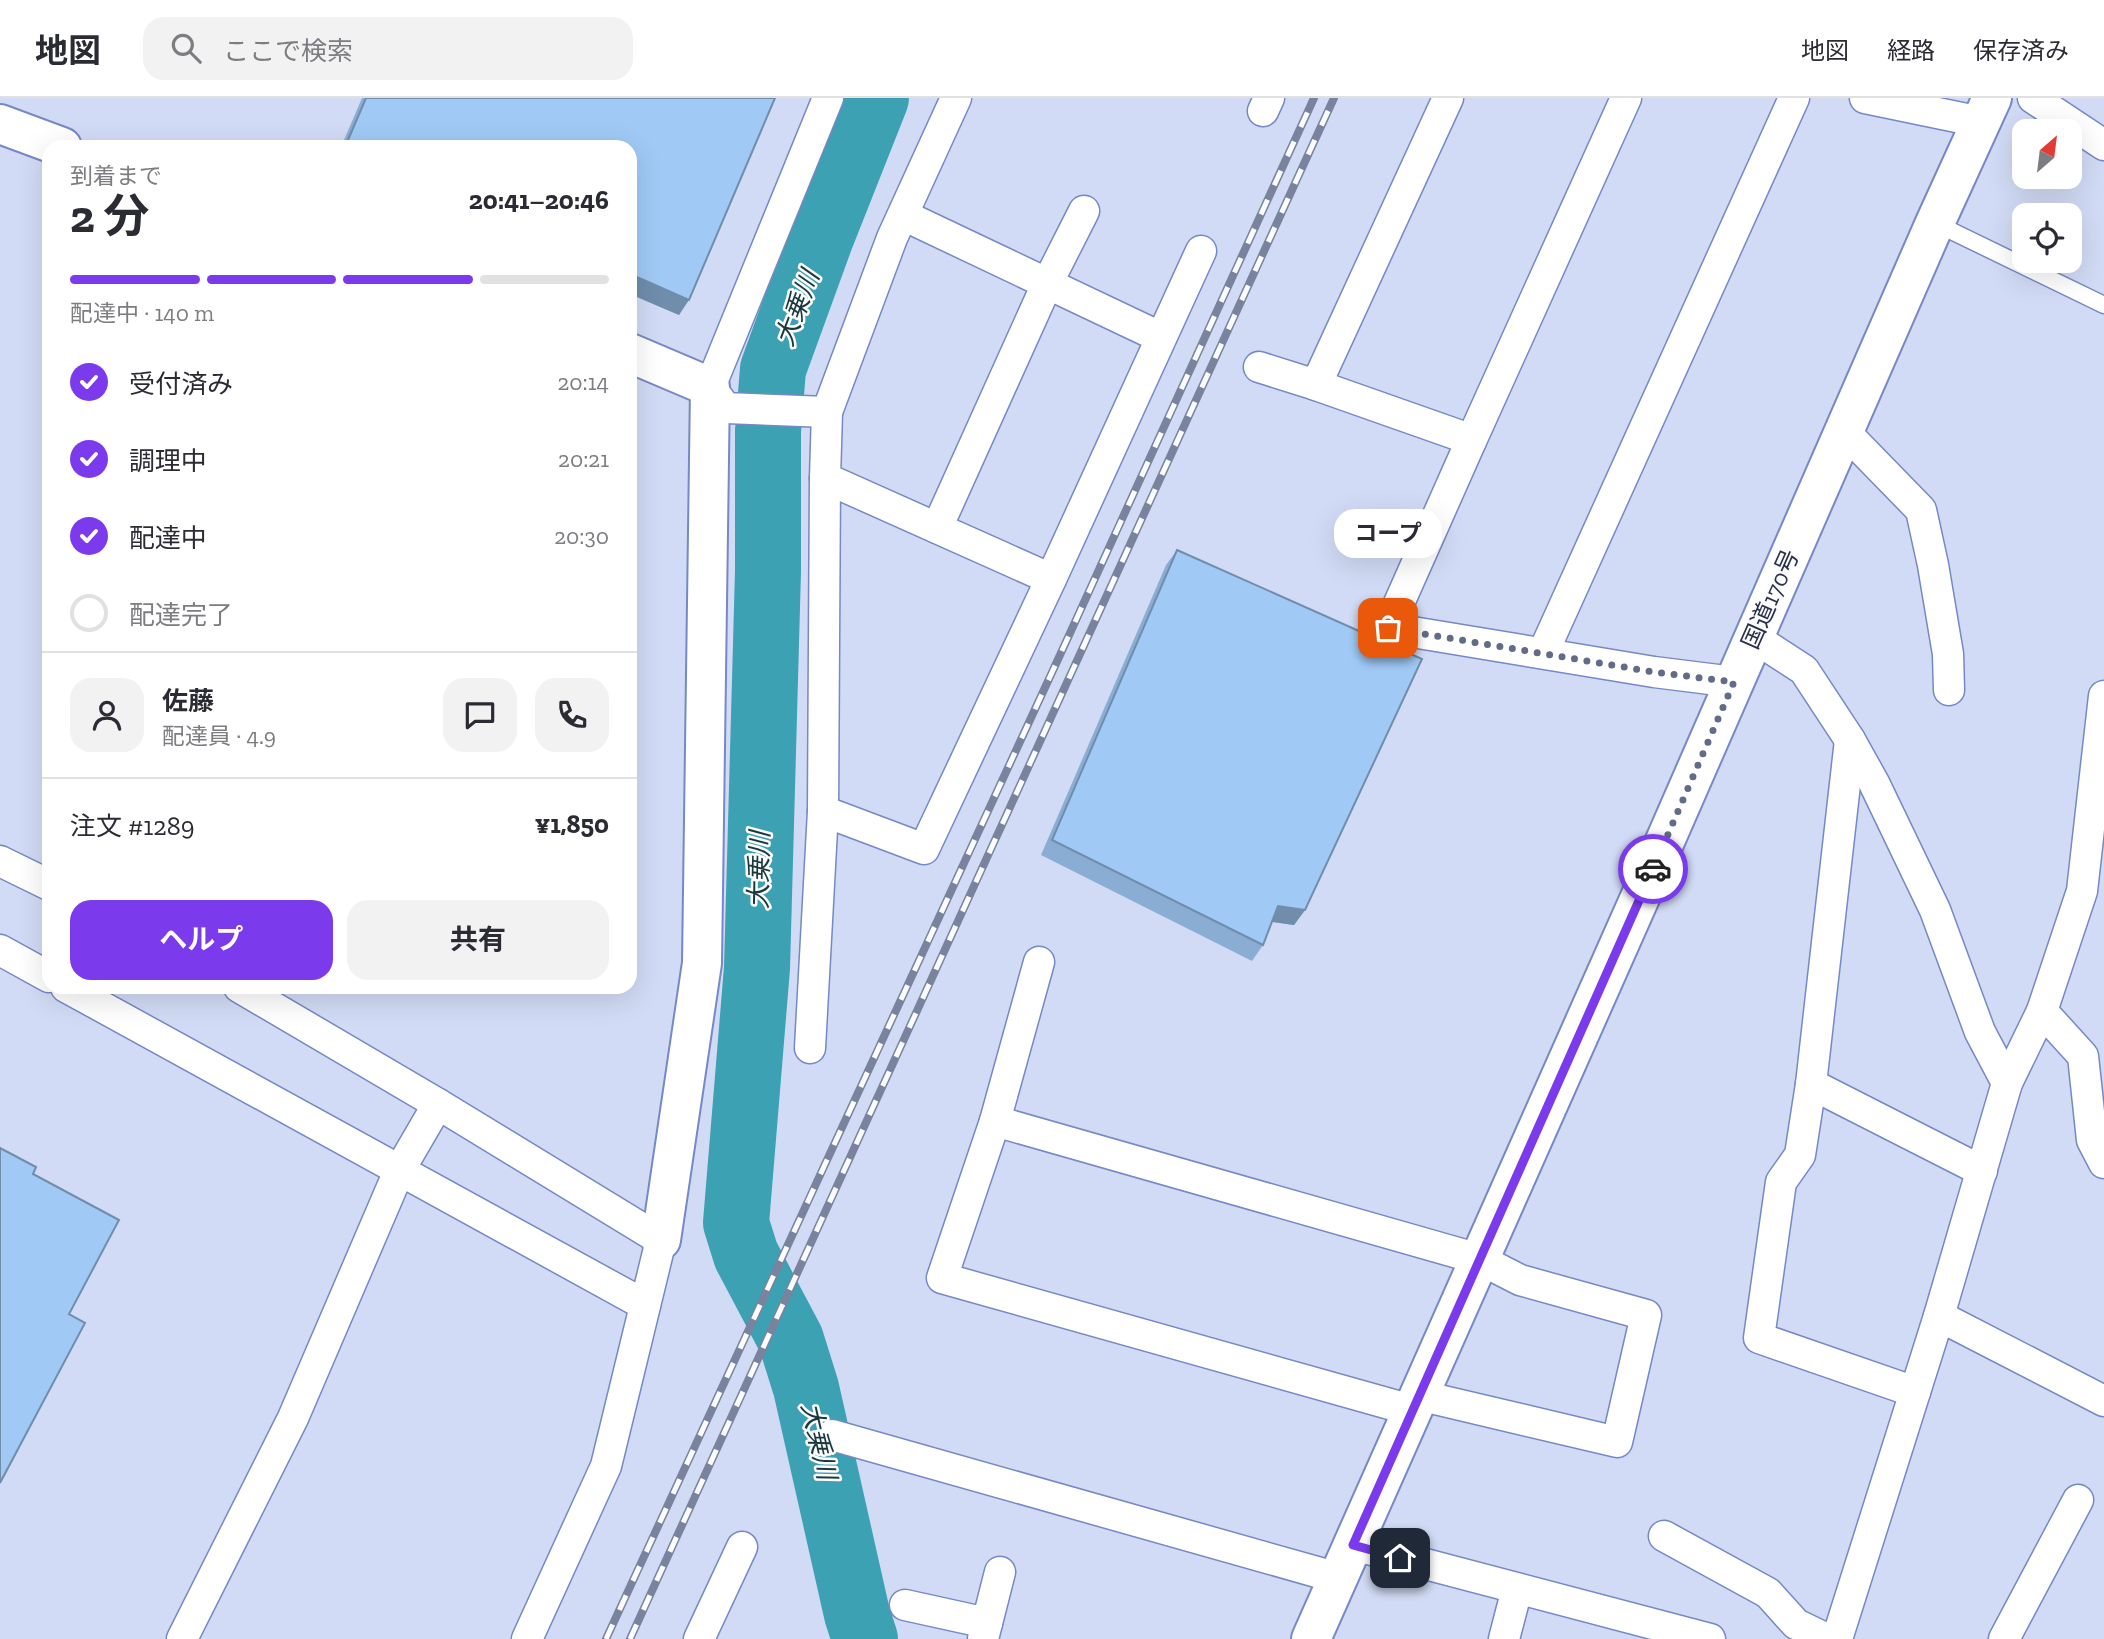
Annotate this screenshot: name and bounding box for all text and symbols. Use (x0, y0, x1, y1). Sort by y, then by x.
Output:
search box (143, 17, 633, 80)
icon: search (167, 29, 205, 67)
text: 地図 (35, 31, 101, 70)
text: ここで検索 (223, 35, 353, 67)
text: 地図 (1801, 36, 1849, 65)
text: 経路 (1887, 36, 1935, 65)
text: 保存済み (1973, 36, 2069, 65)
north arrow (2012, 119, 2082, 189)
map controls (2012, 119, 2082, 273)
text: 到着まで (70, 162, 162, 190)
text: 20:41–20:46 (469, 184, 609, 216)
text: 2 分 (70, 189, 149, 244)
button: locate (2012, 203, 2082, 273)
water label: 大乗川 (768, 263, 827, 350)
text: 配達中 · 140 m (70, 299, 214, 327)
icon: check (70, 363, 108, 401)
text: 受付済み (129, 368, 233, 400)
text: 20:14 (558, 368, 609, 396)
icon: check (70, 440, 108, 478)
text: 調理中 (129, 445, 207, 477)
text: 20:21 (558, 445, 609, 473)
callout: コープ (1334, 509, 1442, 558)
icon: check (70, 517, 108, 555)
text: コープ (1354, 519, 1422, 547)
text: 配達中 (129, 522, 207, 554)
text: 20:30 (554, 522, 609, 550)
street label: 国道170号 (1735, 545, 1805, 653)
pin (1358, 598, 1418, 658)
text: 配達完了 (129, 599, 233, 631)
icon: bag (1369, 609, 1407, 647)
button: person (70, 678, 144, 752)
button: chat (443, 678, 517, 752)
button: phone (535, 678, 609, 752)
text: 佐藤 (162, 685, 214, 717)
text: 配達員 · 4.9 (162, 722, 276, 750)
text: ¥1,850 (535, 808, 609, 840)
text: 注文 #1289 (70, 810, 194, 842)
water label: 大乗川 (742, 828, 776, 909)
courier (1618, 834, 1688, 904)
icon: car (1634, 850, 1672, 888)
button: ヘルプ (70, 900, 333, 980)
button: 共有 (347, 900, 609, 980)
water label: 大乗川 (795, 1399, 844, 1486)
pin (1370, 1528, 1430, 1588)
icon: home (1381, 1539, 1419, 1577)

